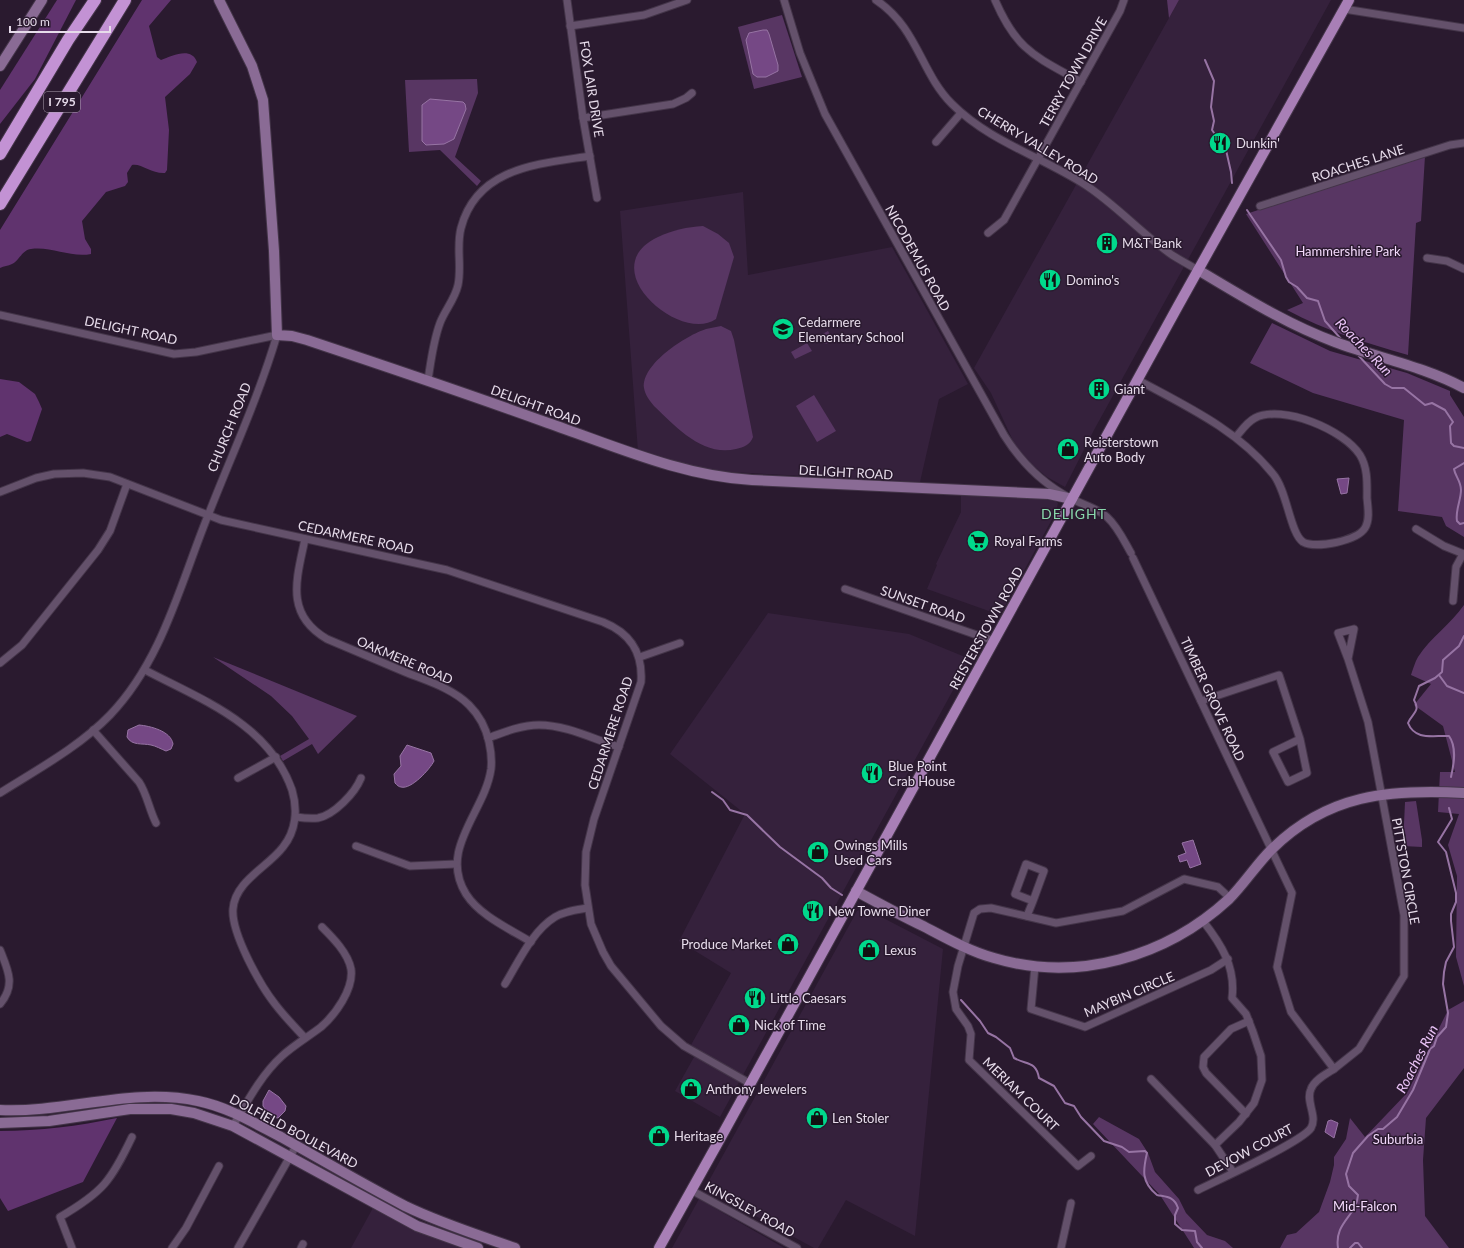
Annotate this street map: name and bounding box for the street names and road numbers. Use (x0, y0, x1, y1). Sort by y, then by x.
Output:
street label: TERRY TOWN DRIVE (1036, 14, 1110, 130)
street label: FOX LAIR DRIVE (576, 40, 608, 138)
road number: I 795 (44, 92, 80, 112)
street label: CHERRY VALLEY ROAD (975, 103, 1101, 187)
street label: ROACHES LANE (1310, 141, 1406, 185)
street label: NICODEMUS ROAD (882, 202, 954, 314)
street label: DELIGHT ROAD (83, 312, 179, 348)
street label: CHURCH ROAD (204, 380, 254, 474)
street label: DELIGHT ROAD (489, 381, 583, 429)
street label: DELIGHT ROAD (798, 462, 894, 482)
street label: CEDARMERE ROAD (297, 517, 416, 557)
street label: REISTERSTOWN ROAD (946, 564, 1026, 692)
street label: SUNSET ROAD (878, 582, 968, 626)
street label: OAKMERE ROAD (354, 633, 456, 688)
street label: TIMBER GROVE ROAD (1177, 634, 1249, 764)
street label: CEDARMERE ROAD (584, 674, 636, 792)
street label: PITTSTON CIRCLE (1389, 816, 1423, 926)
street label: MAYBIN CIRCLE (1081, 968, 1177, 1020)
street label: MERIAM COURT (980, 1054, 1063, 1135)
street label: DOLFIELD BOULEVARD (227, 1090, 361, 1172)
street label: DEVOW COURT (1203, 1120, 1296, 1180)
street label: KINGSLEY ROAD (702, 1178, 798, 1240)

